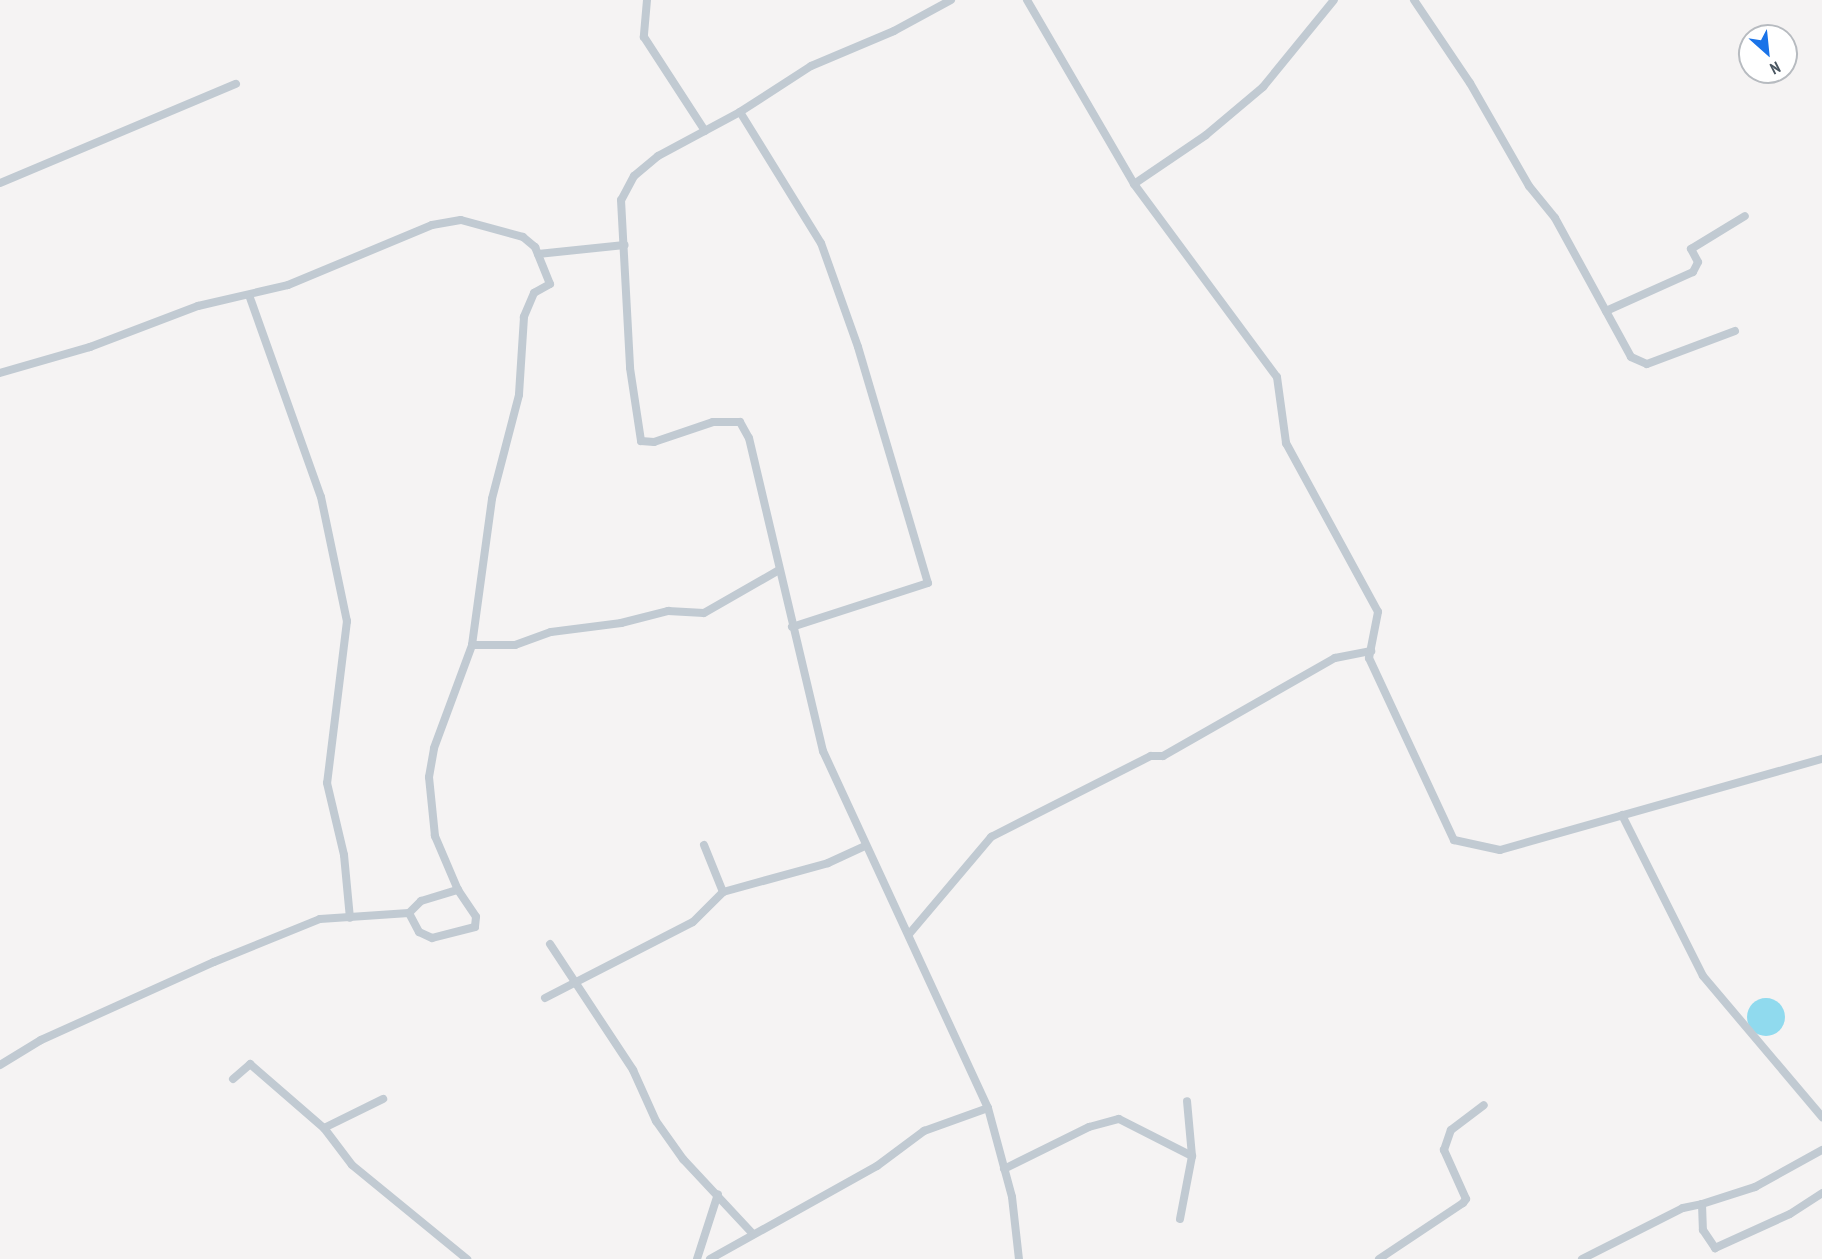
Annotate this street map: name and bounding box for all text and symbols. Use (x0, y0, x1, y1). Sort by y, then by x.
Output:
north arrow (1738, 24, 1798, 84)
text: N (1767, 57, 1784, 79)

